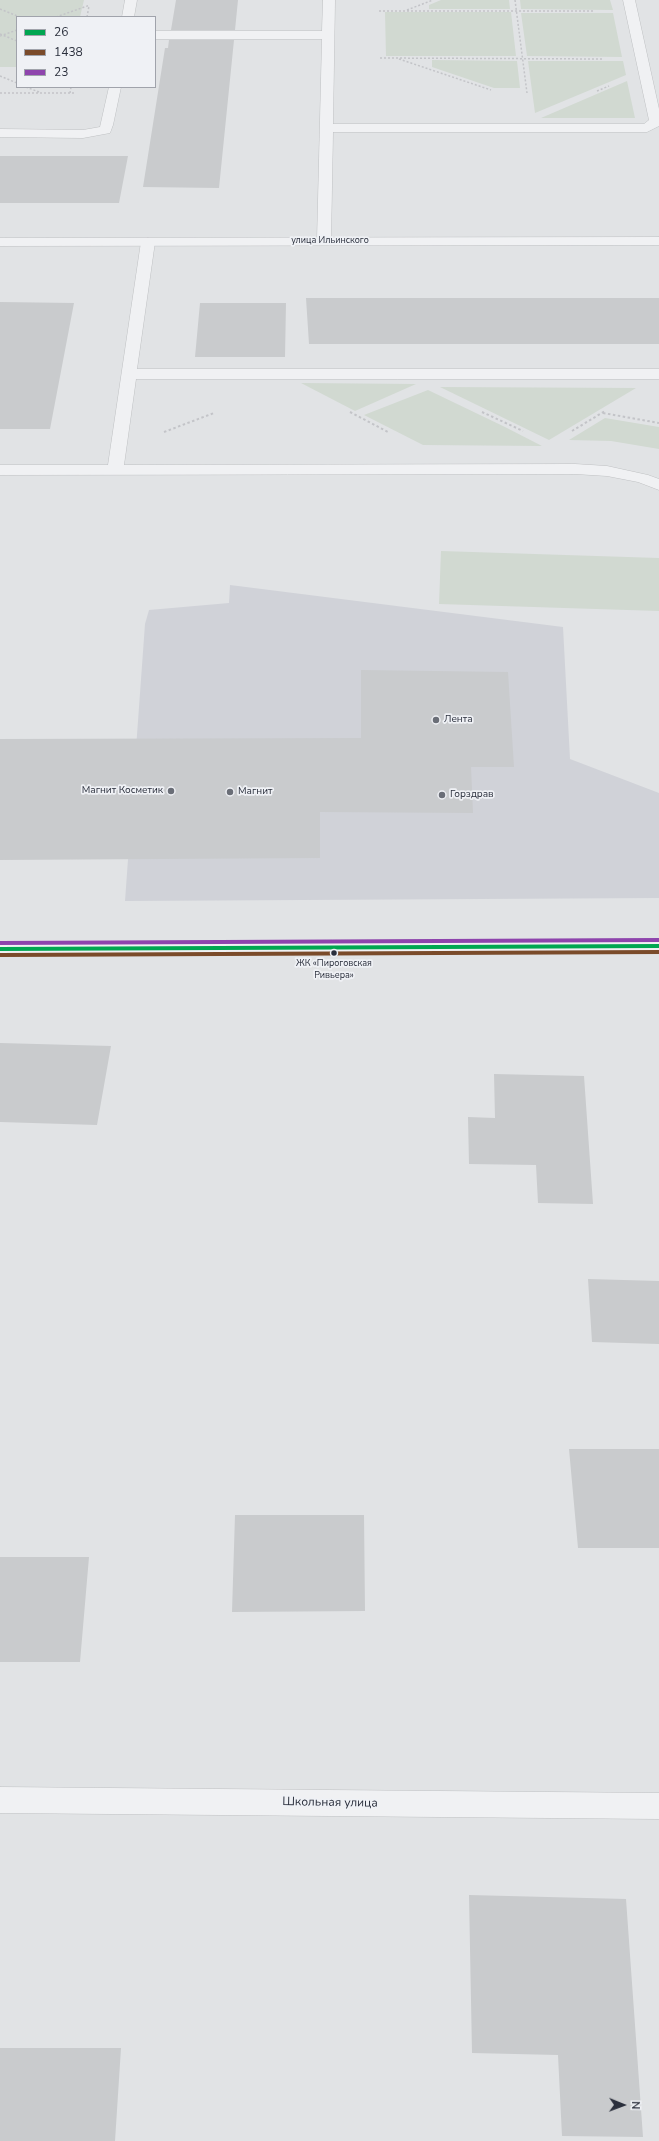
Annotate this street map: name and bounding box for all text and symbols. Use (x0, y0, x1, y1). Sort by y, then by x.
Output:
legend (16, 16, 156, 88)
text: 26 (54, 24, 68, 40)
text: 1438 (54, 44, 83, 60)
text: 23 (54, 64, 68, 80)
street label: улица Ильинского (291, 236, 369, 246)
place label: Лента (444, 714, 473, 726)
marker: Лента (431, 715, 441, 725)
place label: Магнит Косметик (82, 785, 163, 797)
marker: Магнит Косметик (166, 786, 176, 796)
place label: Магнит (238, 786, 272, 798)
marker: Магнит (225, 787, 235, 797)
place label: Горздрав (450, 789, 494, 801)
marker: Горздрав (437, 790, 447, 800)
marker: ЖК «Пироговская Ривьера» (329, 948, 339, 958)
place label: ЖК «Пироговская Ривьера» (296, 959, 372, 980)
street label: Школьная улица (282, 1795, 378, 1811)
north arrow (603, 2085, 643, 2125)
text: N (628, 2101, 643, 2109)

